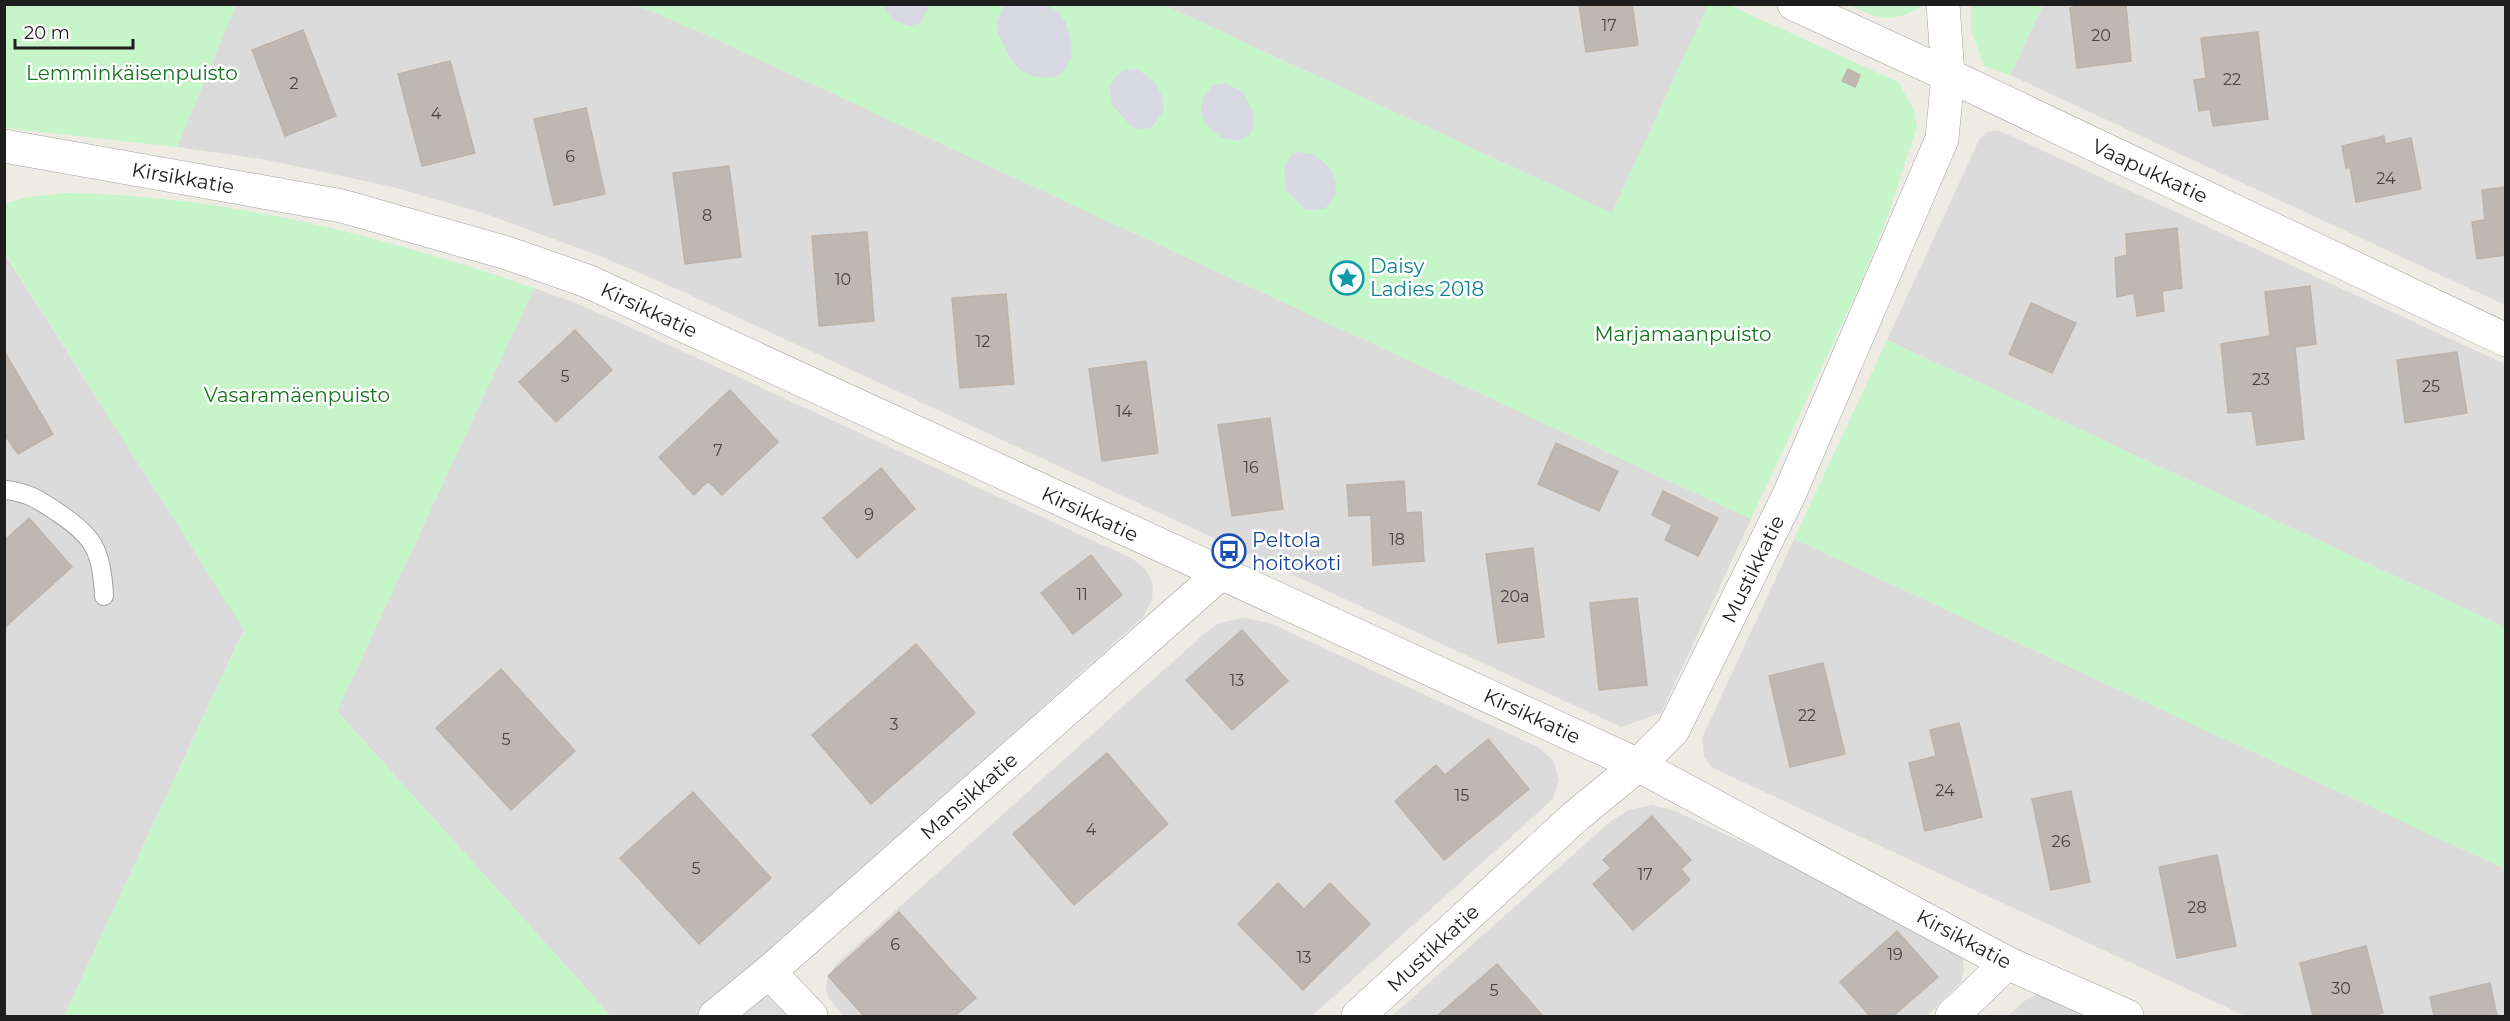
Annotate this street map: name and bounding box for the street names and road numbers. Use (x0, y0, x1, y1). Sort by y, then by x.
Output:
street label: Vaapukkatie (2088, 134, 2212, 208)
street label: Kirsikkatie (130, 157, 236, 199)
street label: Kirsikkatie (597, 277, 701, 343)
street label: Kirsikkatie (1038, 481, 1142, 547)
street label: Mustikkatie (1717, 511, 1789, 627)
street label: Kirsikkatie (1480, 683, 1584, 749)
street label: Mansikkatie (916, 747, 1022, 845)
street label: Mustikkatie (1382, 899, 1484, 997)
street label: Kirsikkatie (1913, 904, 2015, 974)

